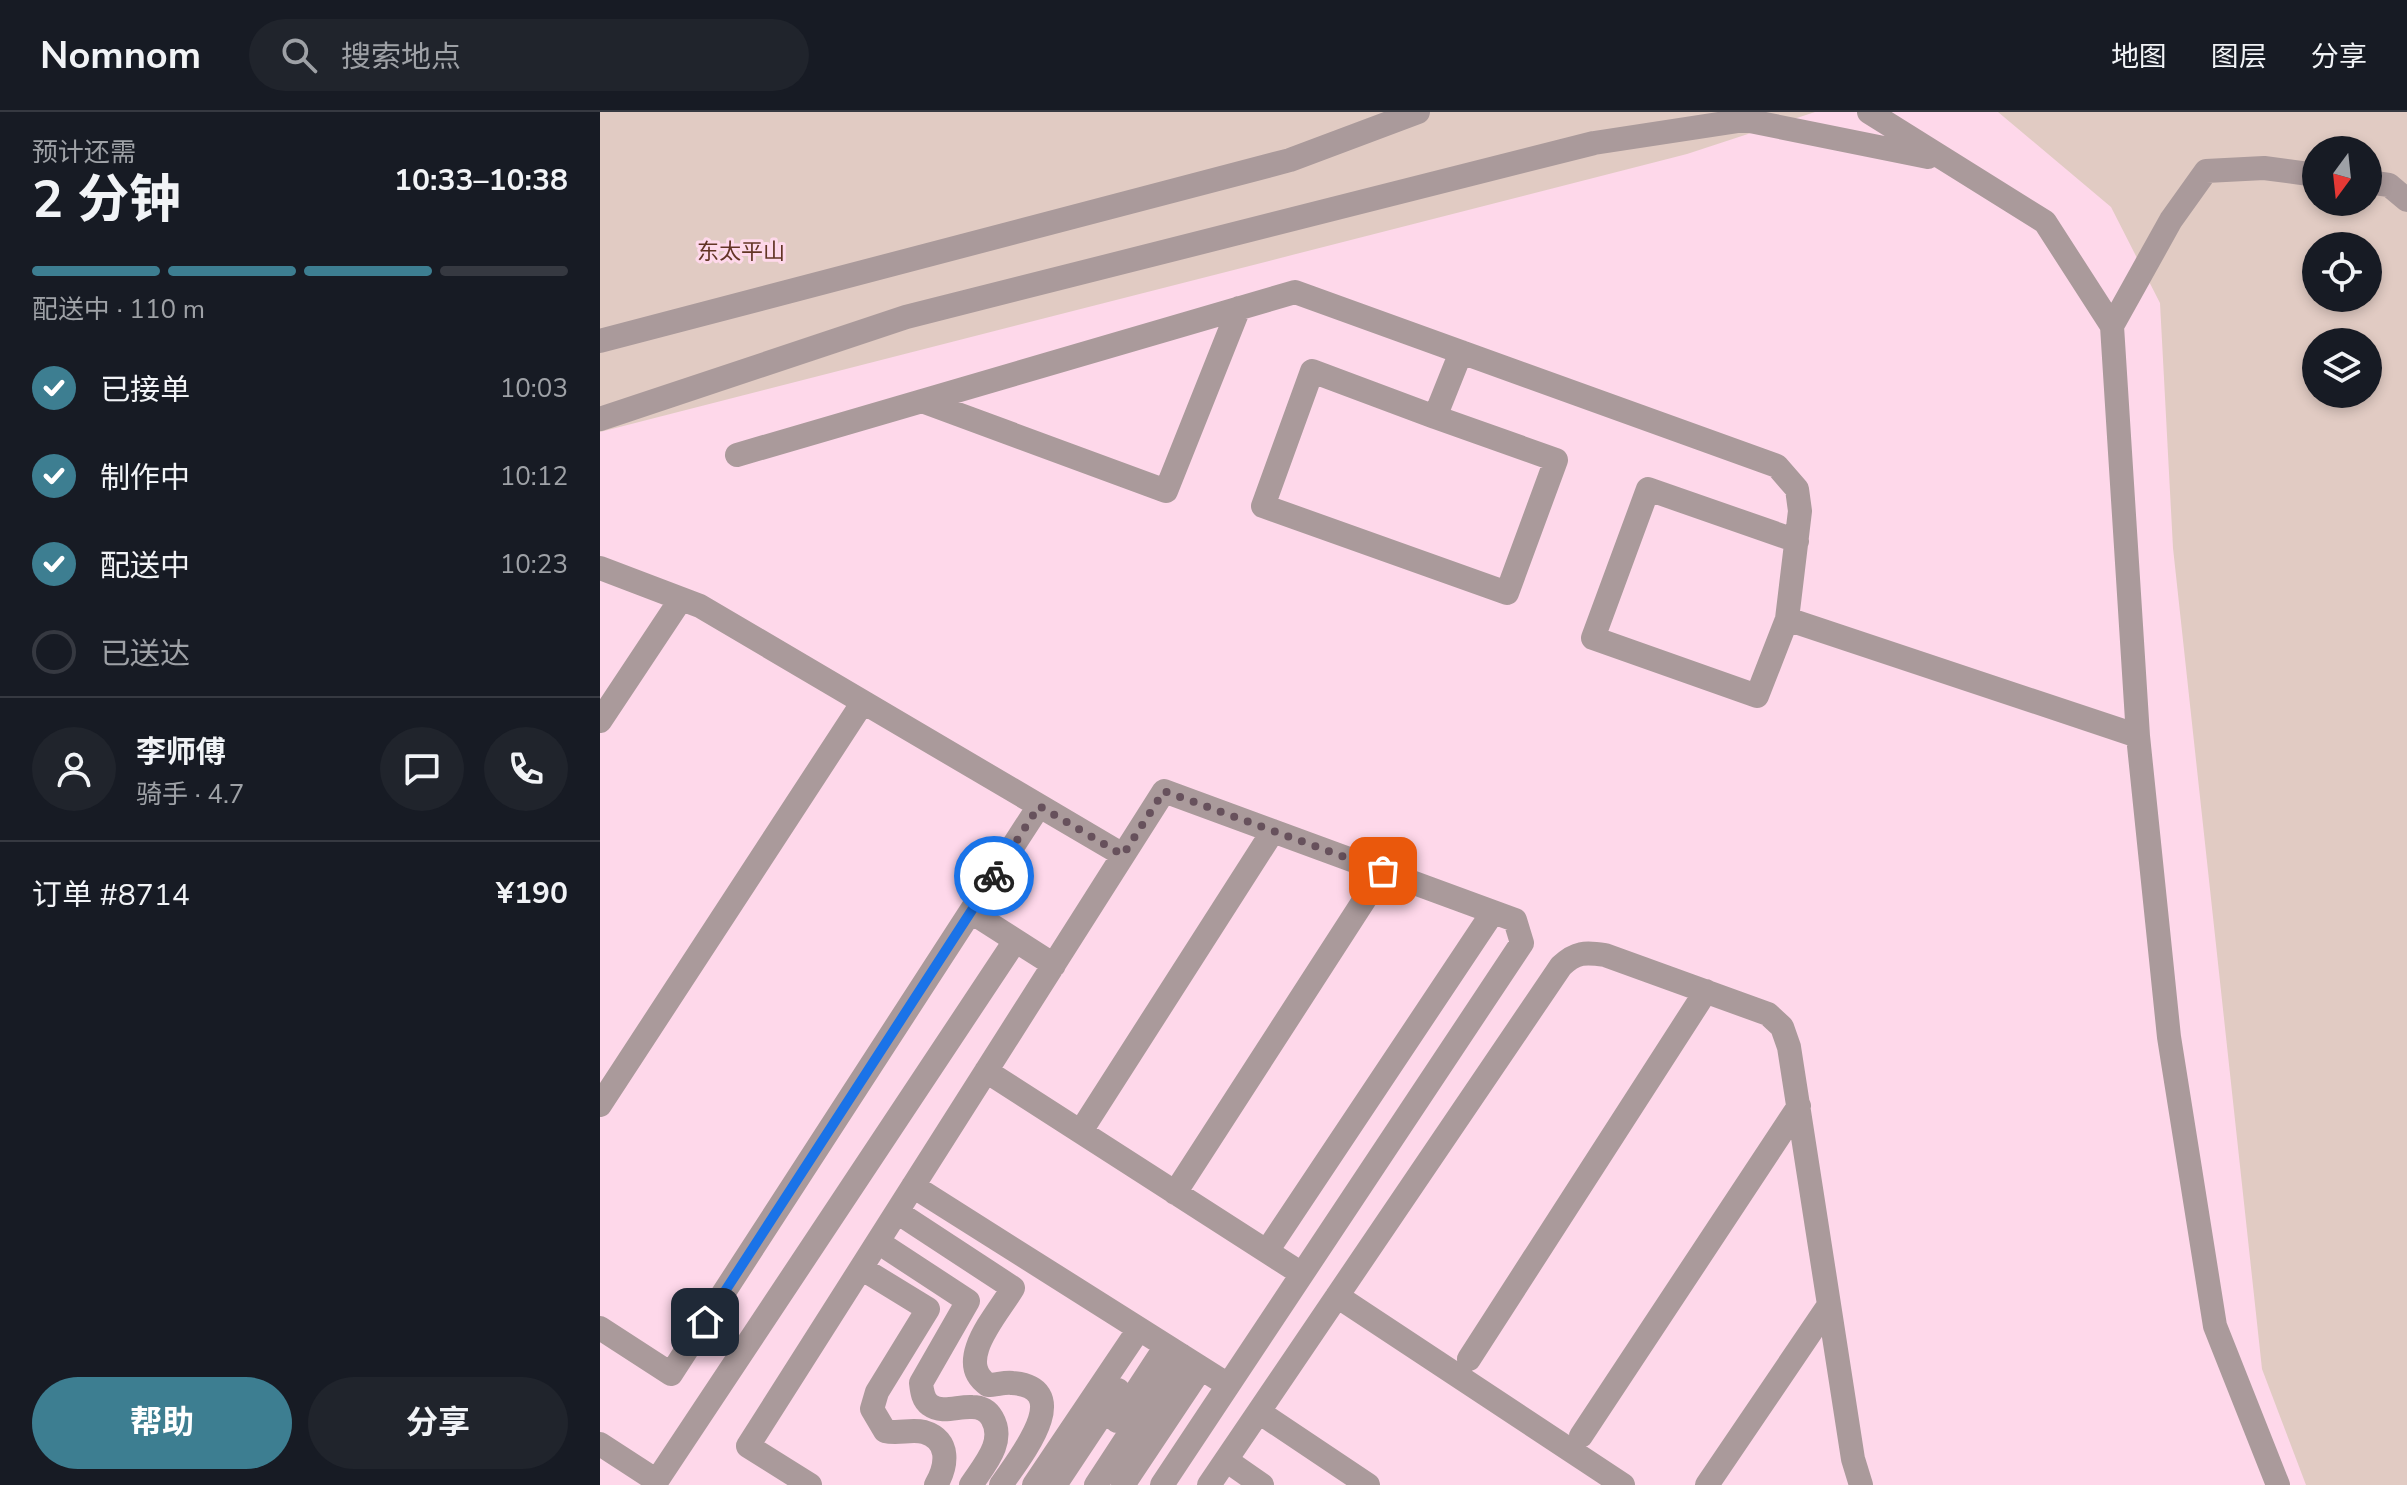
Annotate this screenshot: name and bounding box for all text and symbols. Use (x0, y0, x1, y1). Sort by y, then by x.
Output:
search box (249, 19, 809, 91)
text: Nomnom (40, 30, 201, 81)
icon: search (277, 33, 321, 77)
text: 搜索地点 (341, 37, 461, 78)
text: 地图 (2111, 38, 2167, 76)
text: 图层 (2211, 38, 2267, 76)
text: 分享 (2311, 38, 2367, 76)
text: 预计还需 (32, 135, 136, 170)
north arrow (2302, 136, 2382, 216)
map controls (2302, 136, 2382, 408)
text: 10:33–10:38 (394, 160, 568, 201)
text: 2 分钟 (32, 164, 181, 235)
button: locate (2302, 232, 2382, 312)
park label: 东太平山 (697, 237, 785, 267)
text: 配送中 · 110 m (32, 292, 205, 327)
button: layers (2302, 328, 2382, 408)
icon: check (32, 366, 76, 410)
text: 已接单 (100, 370, 190, 411)
text: 10:03 (500, 371, 568, 406)
icon: check (32, 454, 76, 498)
text: 制作中 (100, 458, 190, 499)
text: 10:12 (500, 459, 568, 494)
icon: check (32, 542, 76, 586)
text: 配送中 (100, 546, 190, 587)
text: 10:23 (500, 547, 568, 582)
text: 已送达 (100, 634, 190, 675)
button: person (32, 727, 116, 811)
button: chat (380, 727, 464, 811)
button: phone (484, 727, 568, 811)
text: 李师傅 (136, 732, 226, 773)
text: 骑手 · 4.7 (136, 777, 244, 812)
courier (954, 836, 1034, 916)
pin (1349, 837, 1417, 905)
icon: bag (1361, 849, 1405, 893)
icon: bike (972, 854, 1016, 898)
text: ¥190 (496, 873, 568, 914)
text: 订单 #8714 (32, 875, 190, 916)
pin (671, 1288, 739, 1356)
icon: home (683, 1300, 727, 1344)
button: 帮助 (32, 1377, 292, 1469)
button: 分享 (308, 1377, 568, 1469)

